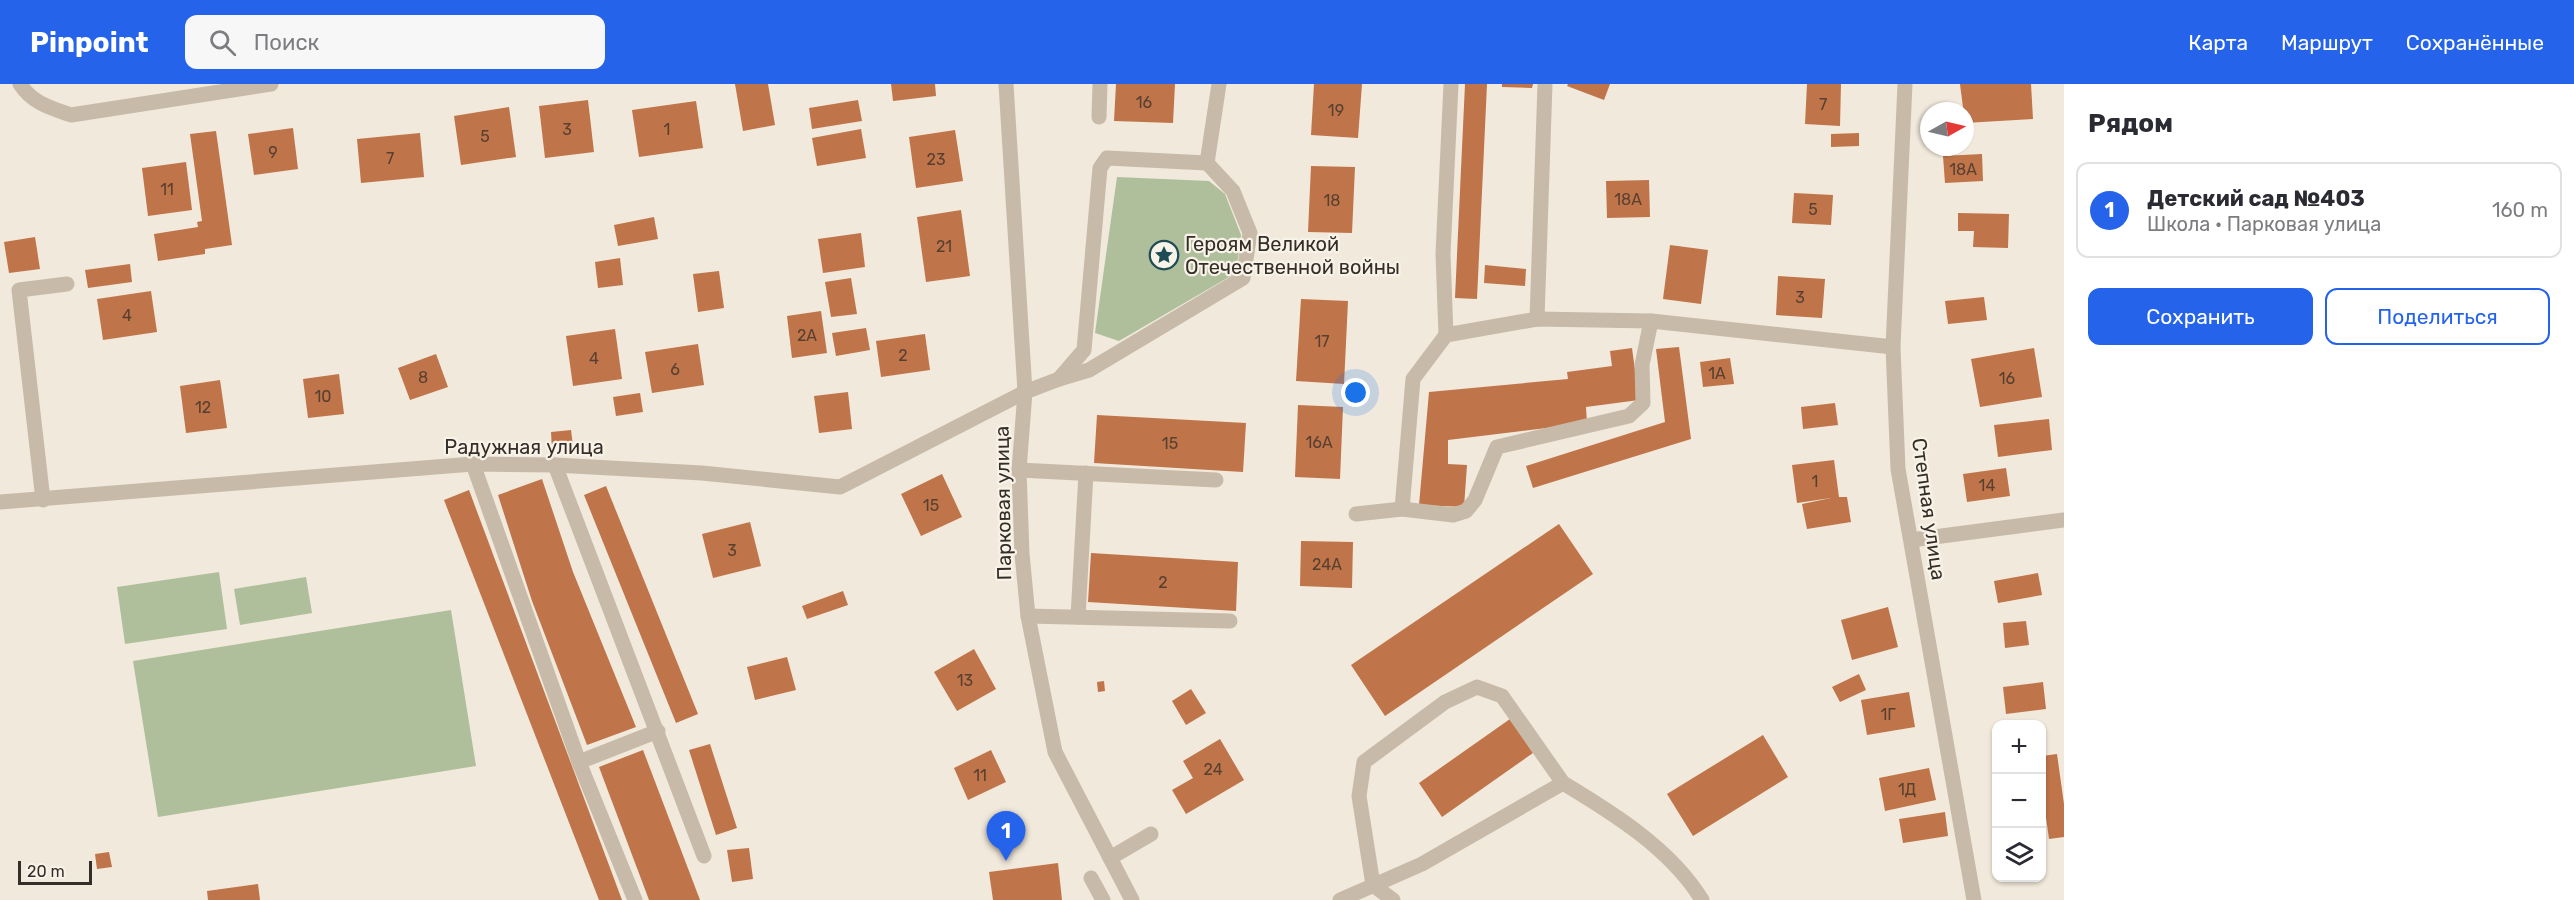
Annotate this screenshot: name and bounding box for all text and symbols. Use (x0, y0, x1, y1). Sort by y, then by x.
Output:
search box (185, 15, 605, 69)
text: Pinpoint (30, 26, 149, 59)
icon: search (206, 26, 239, 59)
text: Поиск (254, 29, 319, 56)
text: Карта (2188, 30, 2248, 55)
text: Маршрут (2281, 30, 2373, 55)
text: Сохранённые (2406, 30, 2544, 55)
house number: 16 (1136, 93, 1153, 112)
house number: 7 (1819, 95, 1827, 114)
house number: 19 (1328, 101, 1344, 120)
north arrow (1920, 102, 1974, 156)
text: Рядом (2088, 108, 2173, 139)
house number: 3 (562, 120, 572, 139)
house number: 1 (664, 120, 670, 139)
house number: 5 (480, 127, 490, 146)
house number: 9 (268, 143, 278, 162)
house number: 7 (386, 149, 394, 168)
house number: 23 (926, 150, 946, 169)
house number: 18А (1949, 160, 1977, 179)
house number: 11 (160, 180, 174, 199)
text: Детский сад №403 (2147, 185, 2365, 212)
house number: 18А (1614, 190, 1642, 209)
house number: 18 (1323, 191, 1341, 210)
text: 1 (2105, 198, 2114, 222)
text: 160 m (2492, 198, 2548, 222)
house number: 5 (1808, 200, 1818, 219)
text: Школа · Парковая улица (2147, 212, 2381, 236)
place label: Героям Великой Отечественной войны (1185, 232, 1400, 279)
house number: 21 (936, 237, 952, 256)
place icon: Героям Великой Отечественной войны (1148, 239, 1180, 271)
house number: 3 (1795, 288, 1805, 307)
button: Сохранить (2088, 288, 2313, 345)
button: Поделиться (2325, 288, 2550, 345)
house number: 4 (122, 306, 132, 325)
house number: 2А (797, 326, 817, 345)
house number: 17 (1314, 332, 1330, 351)
house number: 2 (898, 346, 908, 365)
house number: 4 (589, 349, 599, 368)
house number: 6 (670, 360, 680, 379)
house number: 1А (1708, 364, 1726, 383)
house number: 8 (418, 368, 428, 387)
house number: 16 (1999, 369, 2016, 388)
your location (1341, 378, 1370, 407)
house number: 10 (314, 387, 332, 406)
house number: 12 (195, 398, 211, 417)
street label: Парковая улица (990, 426, 1016, 580)
house number: 16А (1305, 433, 1333, 452)
house number: 15 (1162, 434, 1178, 453)
street label: Радужная улица (444, 435, 604, 459)
street label: Степная улица (1907, 436, 1951, 582)
house number: 1 (1812, 472, 1818, 491)
house number: 14 (1979, 476, 1995, 495)
house number: 15 (923, 496, 939, 515)
house number: 3 (727, 541, 737, 560)
house number: 24А (1312, 555, 1342, 574)
house number: 2 (1158, 573, 1168, 592)
house number: 13 (957, 671, 973, 690)
house number: 1Г (1880, 705, 1896, 724)
map controls (1992, 720, 2046, 882)
button: + (1992, 720, 2046, 774)
house number: 24 (1203, 760, 1223, 779)
house number: 11 (973, 766, 987, 785)
button: − (1992, 774, 2046, 828)
house number: 1Д (1898, 780, 1916, 799)
pin: 1 (986, 812, 1026, 861)
button: layers (1992, 828, 2046, 882)
scale bar (18, 858, 92, 886)
text: 20 m (27, 862, 65, 881)

